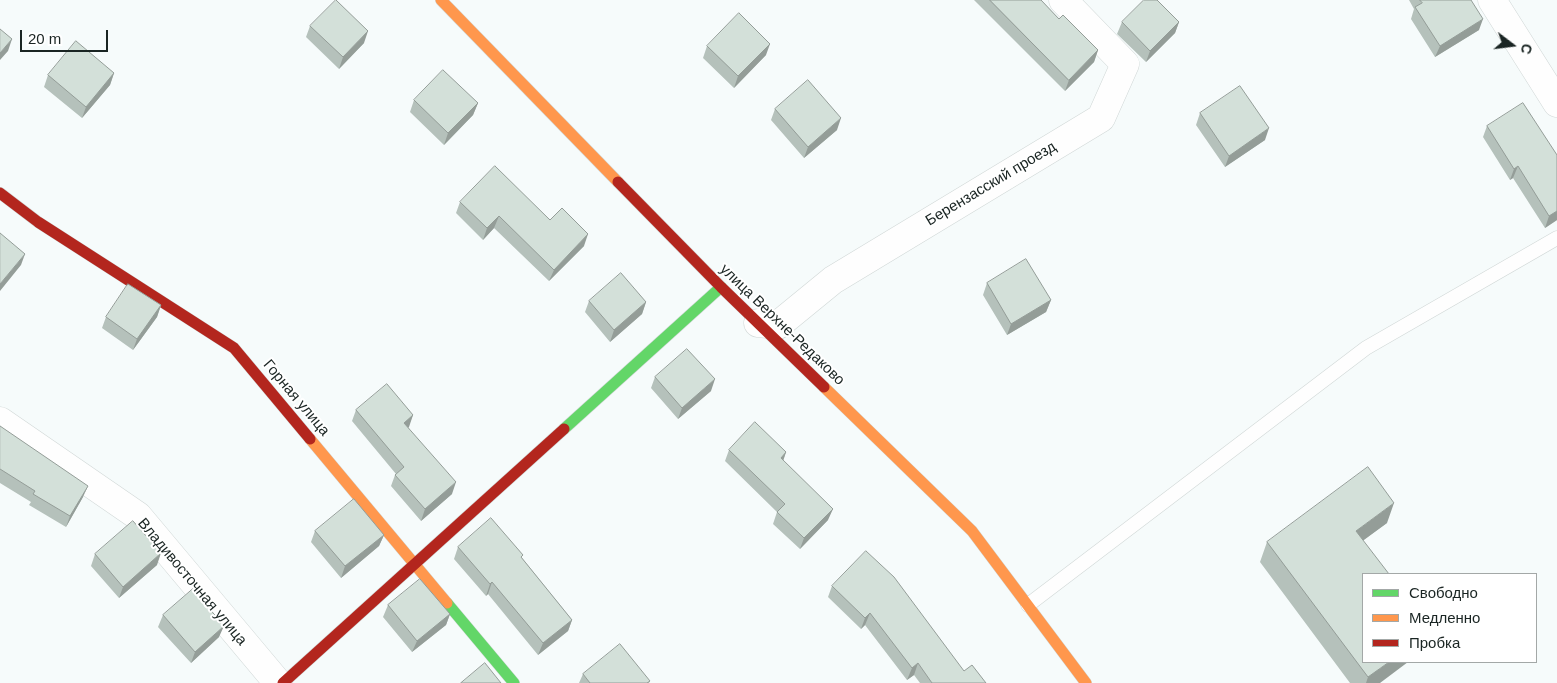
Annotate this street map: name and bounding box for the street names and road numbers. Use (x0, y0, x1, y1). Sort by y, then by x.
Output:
street label: Берензасский проезд (923, 138, 1059, 230)
street label: улица Верхне-Редаково (716, 261, 848, 389)
street label: Горная улица (259, 356, 333, 440)
street label: Владивосточная улица (134, 515, 250, 649)

